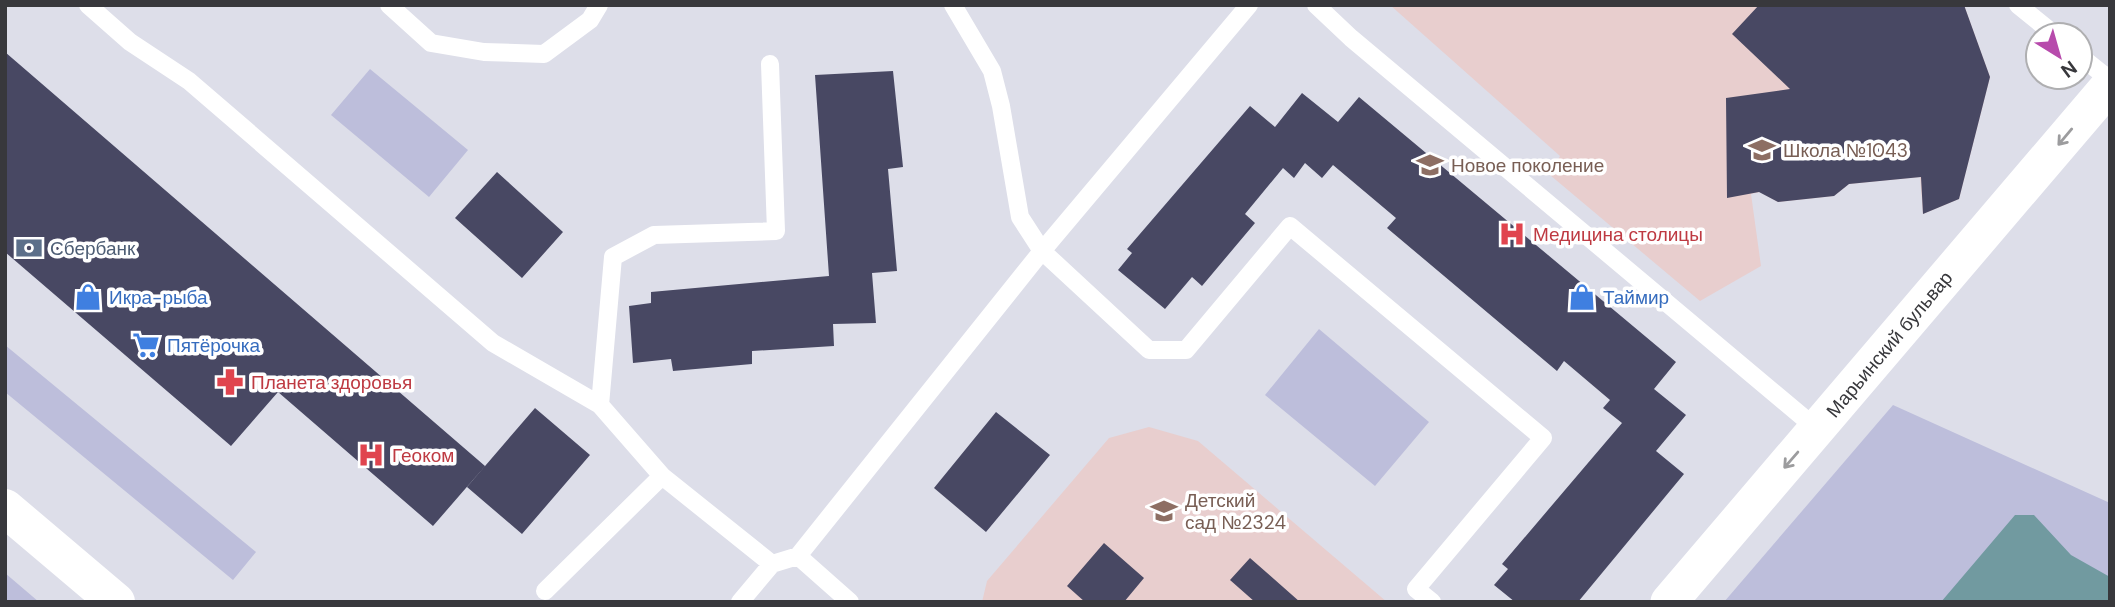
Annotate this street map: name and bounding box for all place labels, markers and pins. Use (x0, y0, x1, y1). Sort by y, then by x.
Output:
school or university icon: Школа №1043 (1747, 135, 1777, 165)
place label: Школа №1043 (1783, 138, 1908, 163)
school or university icon: Новое поколение (1415, 150, 1445, 180)
place label: Новое поколение (1451, 153, 1604, 178)
hospital icon: Медицина столицы (1497, 219, 1527, 249)
place label: Медицина столицы (1533, 222, 1703, 247)
bank icon: Сбербанк (14, 233, 44, 263)
place label: Сбербанк (50, 236, 136, 261)
shop icon: Икра-рыба (73, 282, 103, 312)
shop icon: Таймир (1567, 282, 1597, 312)
place label: Икра-рыба (109, 285, 208, 310)
place label: Таймир (1603, 285, 1669, 310)
supermarket icon: Пятёрочка (131, 330, 161, 360)
place label: Пятёрочка (167, 333, 261, 358)
pharmacy icon: Планета здоровья (215, 367, 245, 397)
place label: Планета здоровья (251, 370, 412, 395)
hospital icon: Геоком (356, 440, 386, 470)
place label: Геоком (392, 443, 454, 468)
place label: Детский сад №2324 (1185, 488, 1286, 535)
school or university icon: Детский сад №2324 (1149, 496, 1179, 526)

